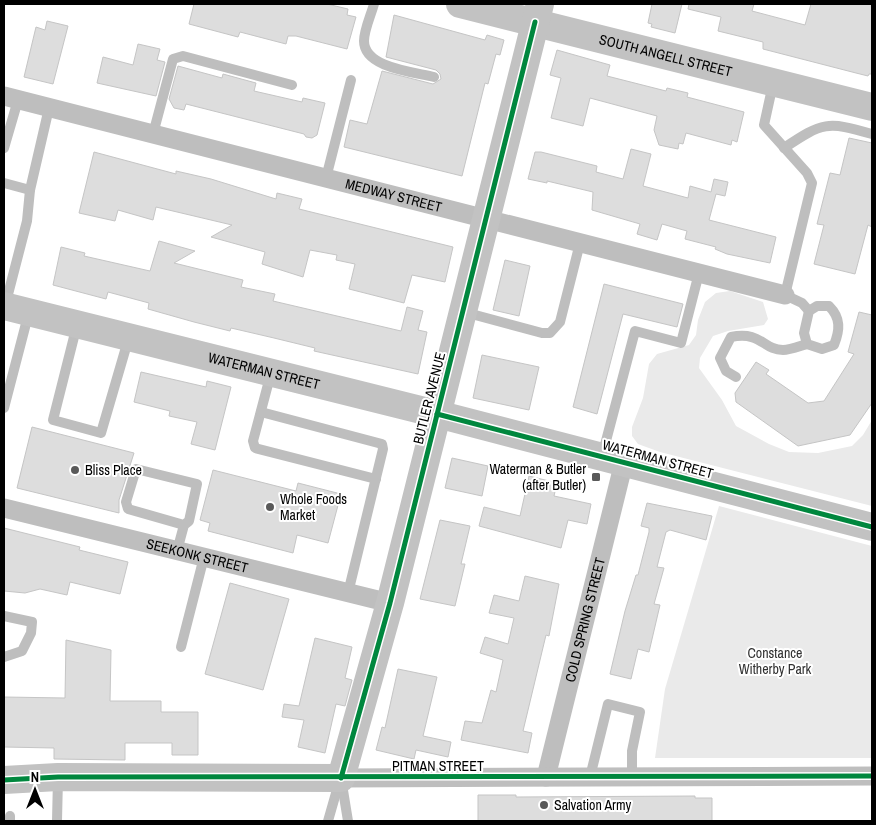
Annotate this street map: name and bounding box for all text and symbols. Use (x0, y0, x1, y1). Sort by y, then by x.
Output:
street label: SOUTH ANGELL STREET (597, 30, 734, 81)
street label: MEDWAY STREET (343, 174, 444, 216)
street label: WATERMAN STREET (206, 348, 322, 393)
street label: BUTLER AVENUE (409, 350, 449, 446)
street label: WATERMAN STREET (601, 436, 715, 482)
place label: Waterman & Butler (after Butler) (489, 460, 586, 494)
place label: Bliss Place (85, 461, 142, 479)
marker: Bliss Place (69, 464, 81, 476)
marker: Waterman & Butler (after Butler) (590, 471, 602, 483)
place label: Whole Foods Market (280, 490, 347, 524)
marker: Whole Foods Market (264, 501, 276, 513)
street label: SEEKONK STREET (145, 534, 250, 577)
street label: COLD SPRING STREET (561, 556, 609, 684)
park label: Constance Witherby Park (739, 644, 812, 678)
street label: PITMAN STREET (392, 757, 484, 775)
north arrow (10, 765, 60, 815)
text: N (31, 768, 39, 786)
place label: Salvation Army (554, 796, 631, 814)
marker: Salvation Army (538, 799, 550, 811)

